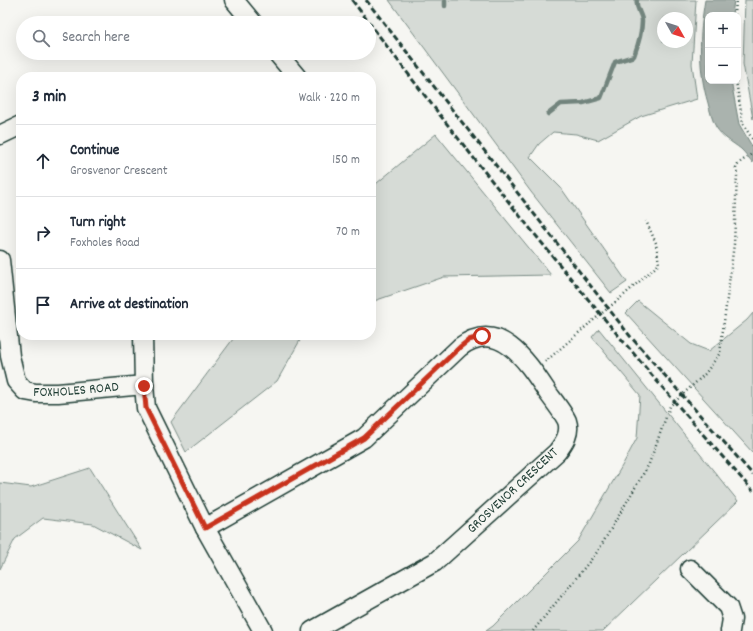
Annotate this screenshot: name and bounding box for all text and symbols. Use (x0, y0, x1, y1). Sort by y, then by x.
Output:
north arrow (657, 12, 693, 48)
map controls (705, 12, 741, 84)
button: + (705, 12, 741, 48)
search box (16, 16, 376, 60)
icon: search (30, 27, 52, 49)
text: Search here (62, 27, 130, 49)
button: − (705, 48, 741, 84)
text: 3 min (32, 86, 66, 110)
text: Walk · 220 m (299, 89, 360, 108)
text: Continue (70, 140, 119, 162)
icon: ahead (32, 150, 54, 172)
text: 150 m (332, 151, 360, 170)
text: Grosvenor Crescent (70, 162, 168, 181)
text: Turn right (70, 212, 126, 234)
icon: right (32, 222, 54, 244)
text: 70 m (336, 223, 360, 242)
text: Foxholes Road (70, 234, 140, 253)
icon: arrive (32, 294, 54, 316)
text: Arrive at destination (70, 294, 188, 316)
route start (473, 327, 491, 345)
street label: FOXHOLES ROAD (33, 377, 120, 403)
route end (135, 377, 153, 395)
street label: GROSVENOR CRESCENT (463, 443, 563, 539)

